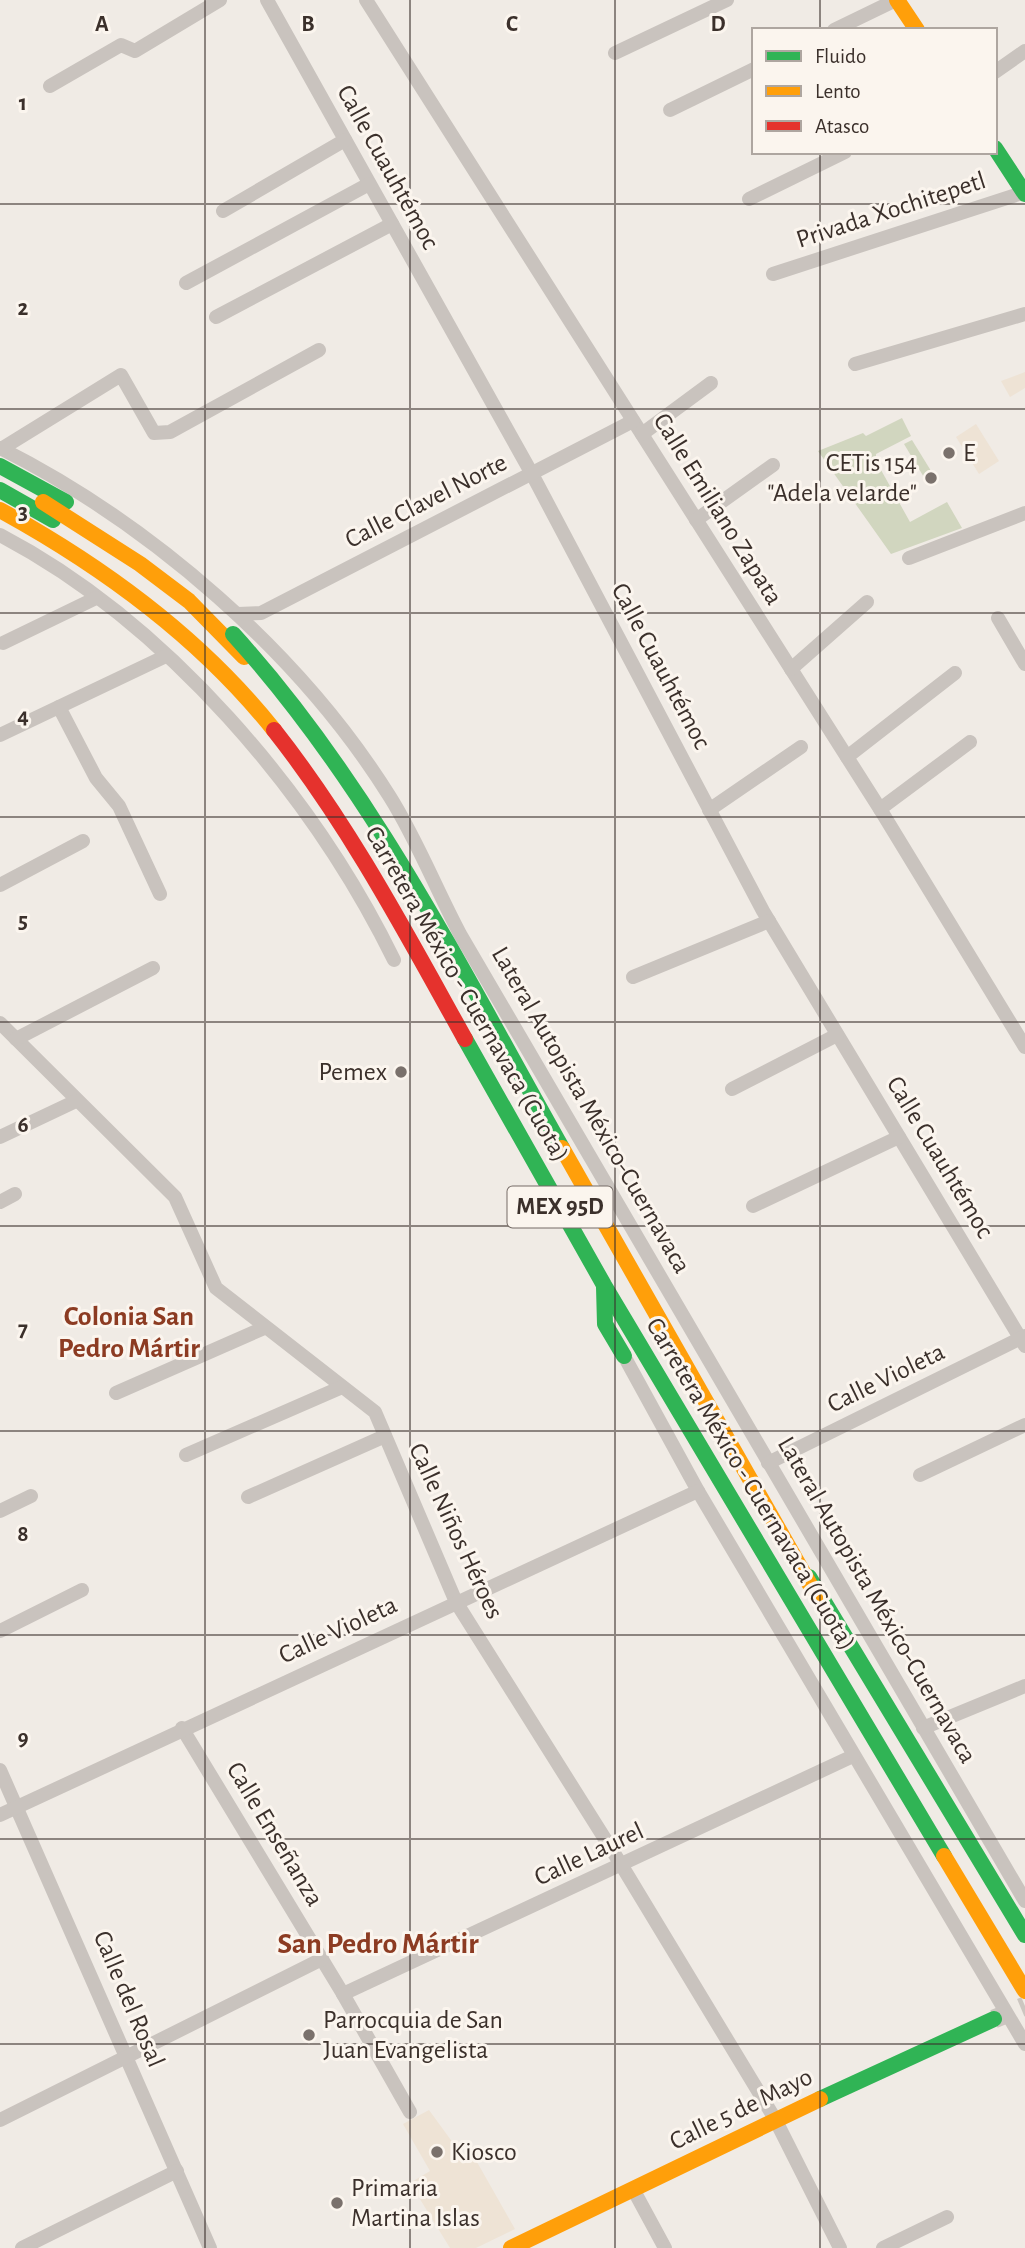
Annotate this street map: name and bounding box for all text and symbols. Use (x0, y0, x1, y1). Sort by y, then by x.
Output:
text: A (95, 13, 109, 36)
text: B (301, 13, 315, 36)
text: C (506, 13, 518, 36)
text: D (710, 13, 726, 36)
legend (752, 28, 997, 154)
text: Fluido (815, 46, 866, 67)
street label: Calle Cuauhtémoc (332, 80, 444, 254)
text: Lento (815, 81, 861, 102)
text: 1 (19, 92, 27, 115)
text: Atasco (815, 116, 869, 137)
street label: Privada Xochitepetl (793, 167, 989, 253)
text: 2 (18, 297, 29, 320)
street label: Calle Emiliano Zapata (649, 409, 787, 609)
place label: E (963, 440, 976, 466)
marker: E (941, 445, 957, 461)
street label: Calle Clavel Norte (341, 449, 511, 553)
place label: CETis 154 "Adela velarde" (767, 450, 917, 506)
marker: CETis 154 "Adela velarde" (923, 470, 939, 486)
text: 3 (18, 501, 28, 524)
street label: Calle Cuauhtémoc (606, 579, 716, 753)
text: 4 (17, 705, 29, 728)
street label: Carretera México - Cuernavaca (Cuota) (360, 822, 574, 1166)
text: 5 (18, 910, 28, 933)
street label: Lateral Autopista México-Cuernavaca (487, 942, 695, 1278)
place label: Pemex (318, 1059, 387, 1085)
marker: Pemex (393, 1064, 409, 1080)
street label: Calle Cuauhtémoc (882, 1072, 998, 1242)
text: 6 (17, 1114, 29, 1137)
road number: MEX 95D (508, 1186, 612, 1227)
district label: Colonia San Pedro Mártir (58, 1303, 200, 1363)
street label: Carretera México - Cuernavaca (Cuota) (641, 1313, 861, 1655)
text: 7 (18, 1318, 28, 1341)
street label: Calle Violeta (823, 1338, 949, 1418)
street label: Lateral Autopista México-Cuernavaca (773, 1432, 981, 1768)
street label: Calle Niños Héroes (404, 1439, 508, 1623)
text: 8 (17, 1523, 29, 1546)
street label: Calle Violeta (275, 1591, 401, 1669)
text: 9 (17, 1727, 29, 1750)
street label: Calle Enseñanza (222, 1757, 328, 1911)
street label: Calle Laurel (530, 1817, 648, 1891)
street label: Calle del Rosal (89, 1927, 169, 2071)
district label: San Pedro Mártir (277, 1929, 479, 1959)
place label: Parrocquia de San Juan Evangelista (323, 2007, 503, 2063)
marker: Parrocquia de San Juan Evangelista (301, 2027, 317, 2043)
street label: Calle 5 de Mayo (666, 2063, 816, 2155)
place label: Kiosco (451, 2139, 517, 2165)
marker: Kiosco (429, 2144, 445, 2160)
place label: Primaria Martina Islas (351, 2175, 480, 2231)
marker: Primaria Martina Islas (329, 2195, 345, 2211)

